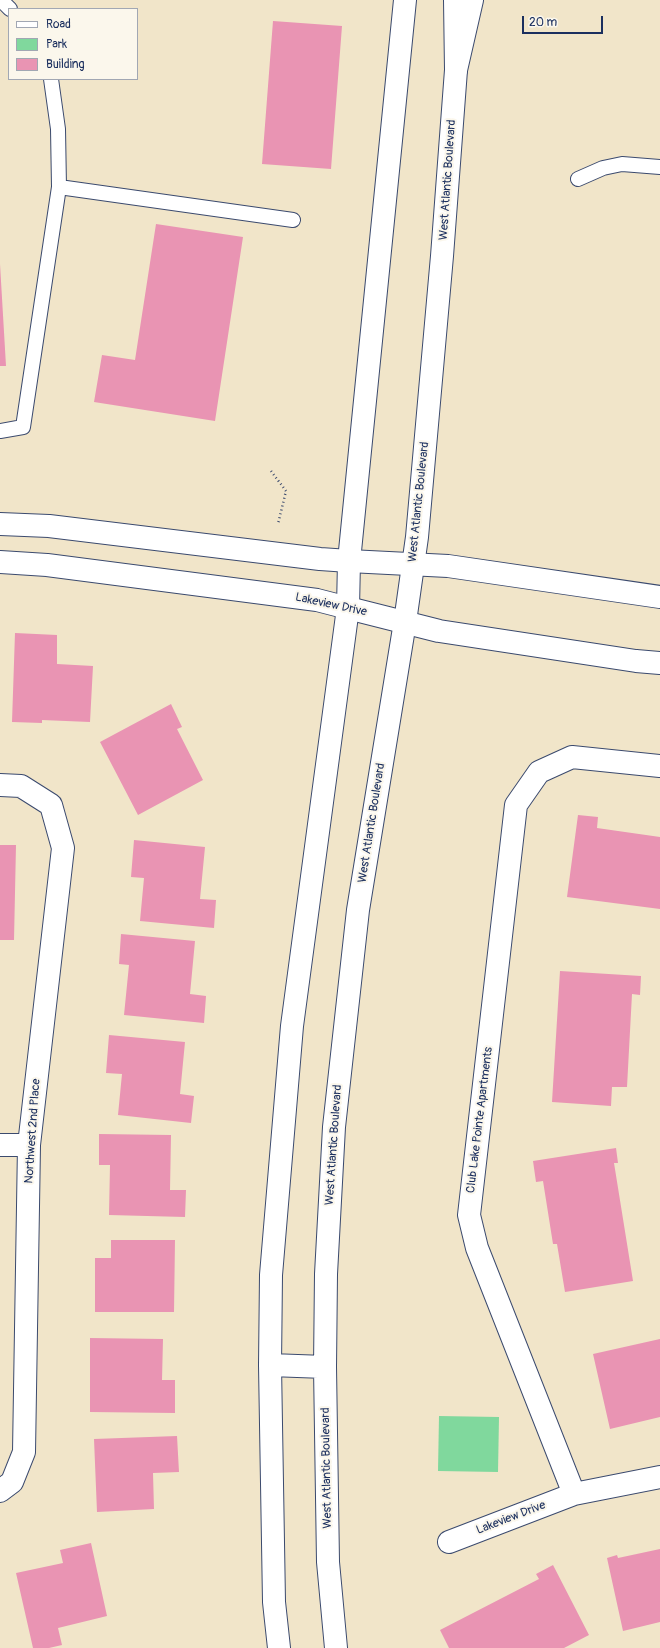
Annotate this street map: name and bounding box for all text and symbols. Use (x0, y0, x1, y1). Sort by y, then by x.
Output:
legend (8, 8, 138, 80)
scale bar (524, 8, 605, 34)
text: 20 m (529, 15, 557, 30)
text: Road (46, 17, 71, 32)
text: Park (46, 37, 67, 52)
text: Building (46, 57, 85, 72)
street label: West Atlantic Boulevard (437, 119, 459, 241)
street label: West Atlantic Boulevard (406, 441, 432, 563)
street label: Lakeview Drive (294, 590, 368, 620)
street label: West Atlantic Boulevard (355, 762, 389, 884)
street label: Club Lake Pointe Apartments (464, 1046, 496, 1194)
street label: Northwest 2nd Place (22, 1078, 44, 1184)
street label: West Atlantic Boulevard (323, 1084, 345, 1206)
street label: West Atlantic Boulevard (319, 1407, 335, 1529)
street label: Lakeview Drive (474, 1498, 548, 1538)

